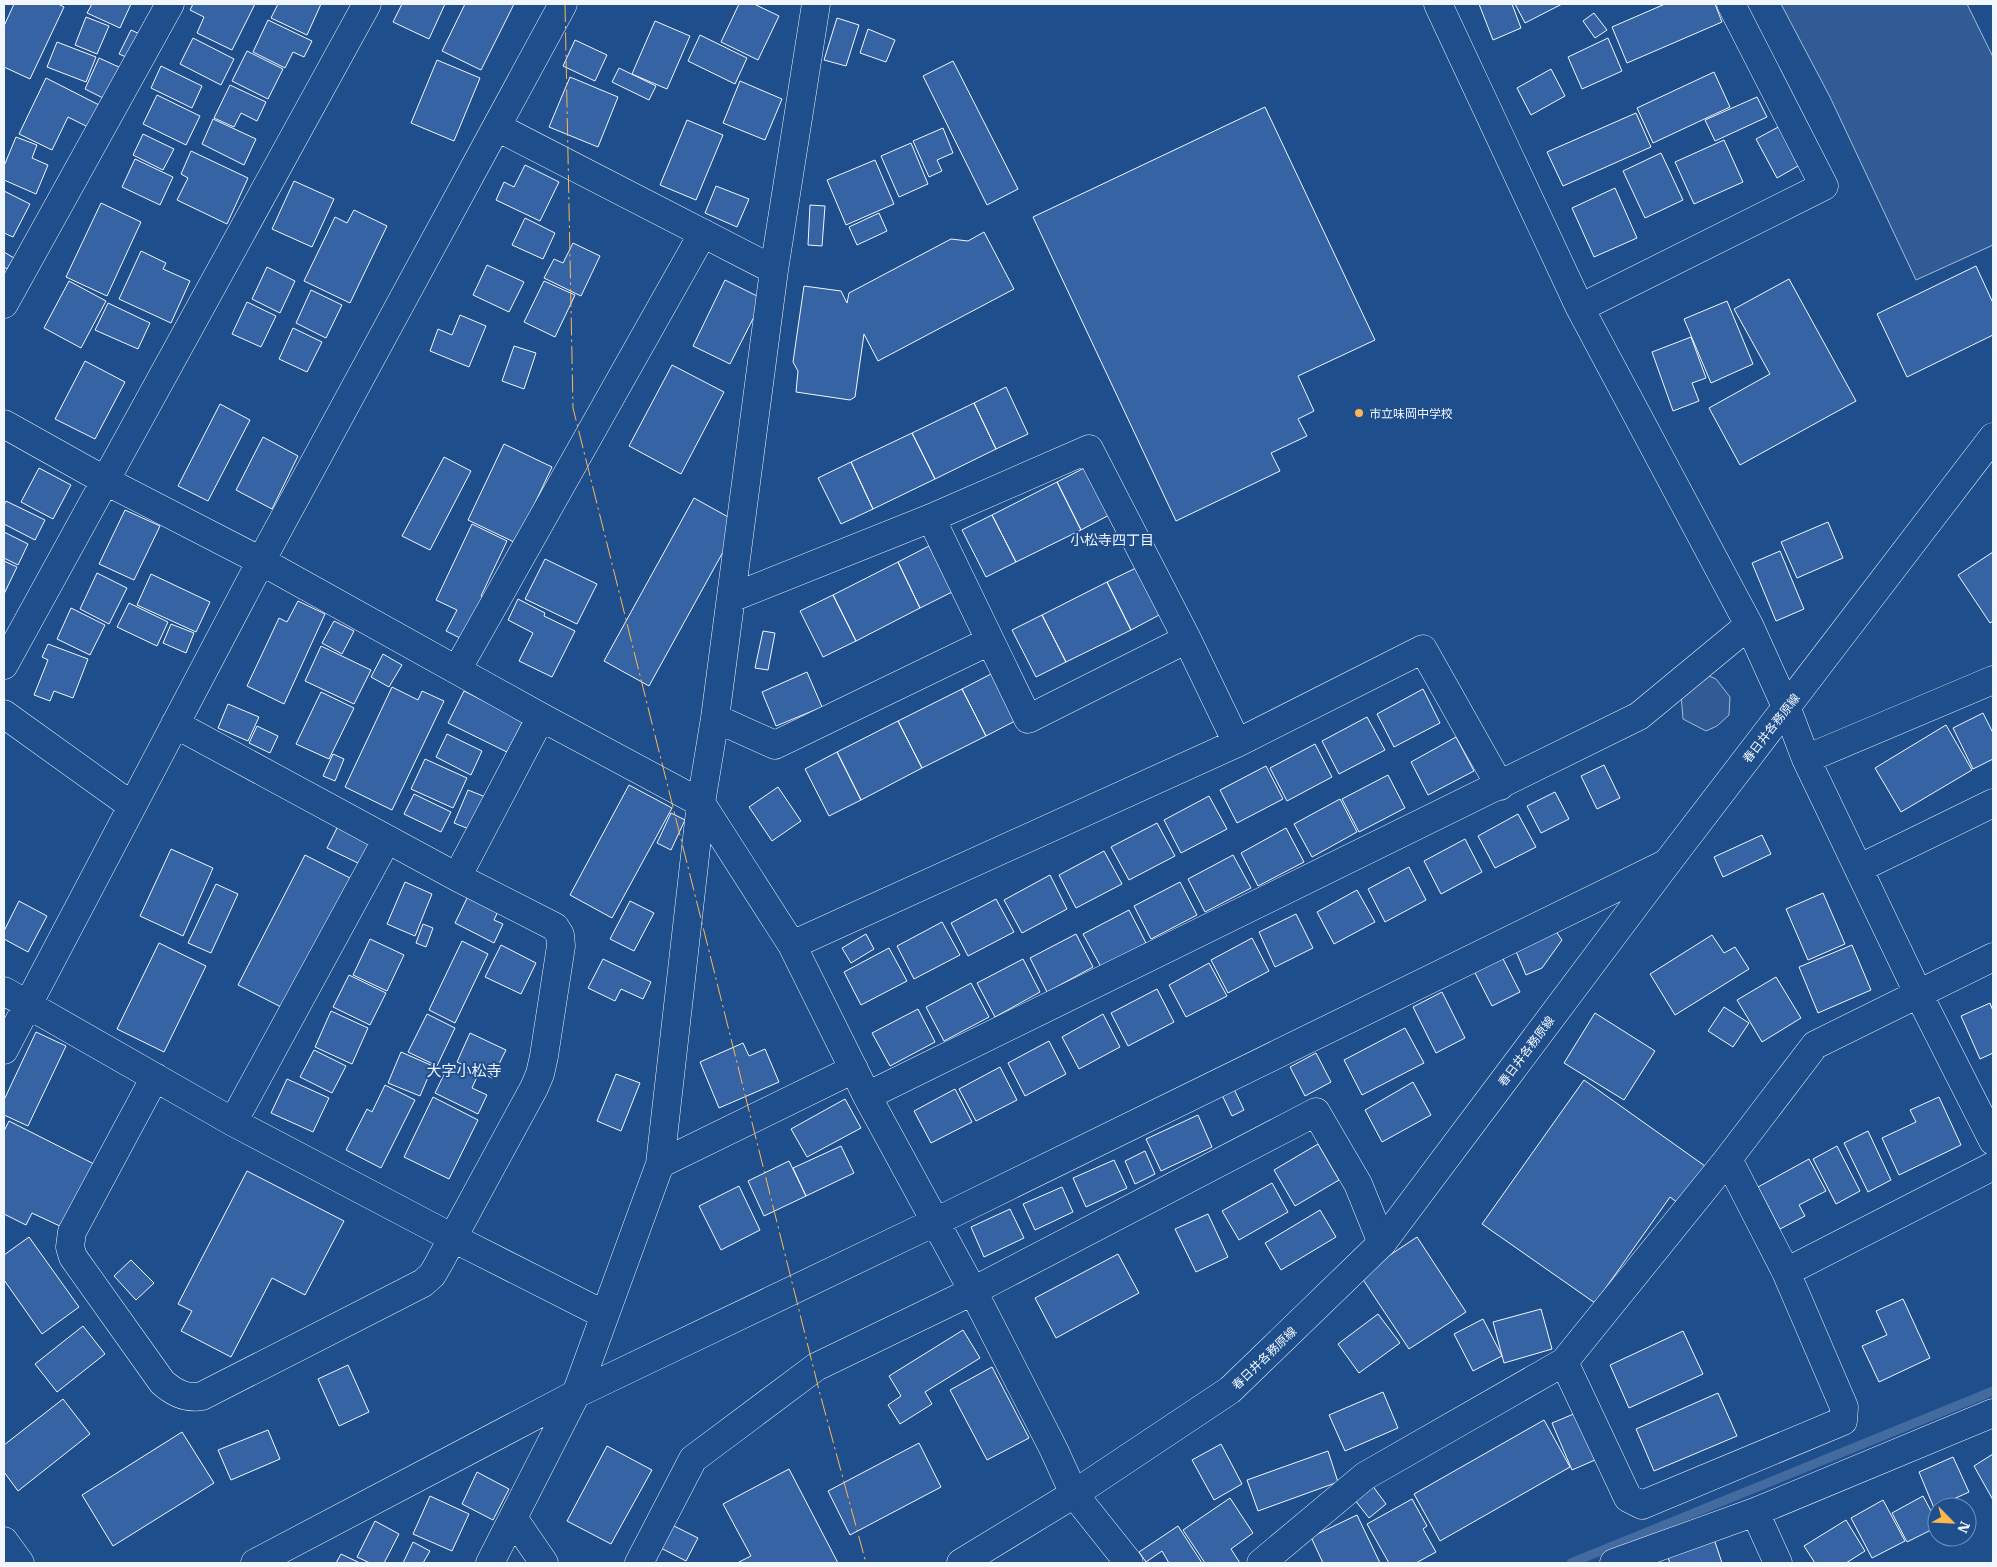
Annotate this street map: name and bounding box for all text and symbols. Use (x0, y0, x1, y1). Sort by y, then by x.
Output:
place label: 市立味岡中学校 (1369, 406, 1453, 421)
marker: 市立味岡中学校 (1353, 407, 1365, 419)
district label: 小松寺四丁目 (1070, 531, 1154, 549)
street label: 春日井各務原線 (1739, 690, 1803, 766)
street label: 春日井各務原線 (1495, 1013, 1557, 1089)
district label: 大字小松寺 (426, 1061, 502, 1080)
street label: 春日井各務原線 (1229, 1323, 1299, 1393)
north arrow (1927, 1497, 1977, 1547)
text: N (1953, 1519, 1974, 1536)

